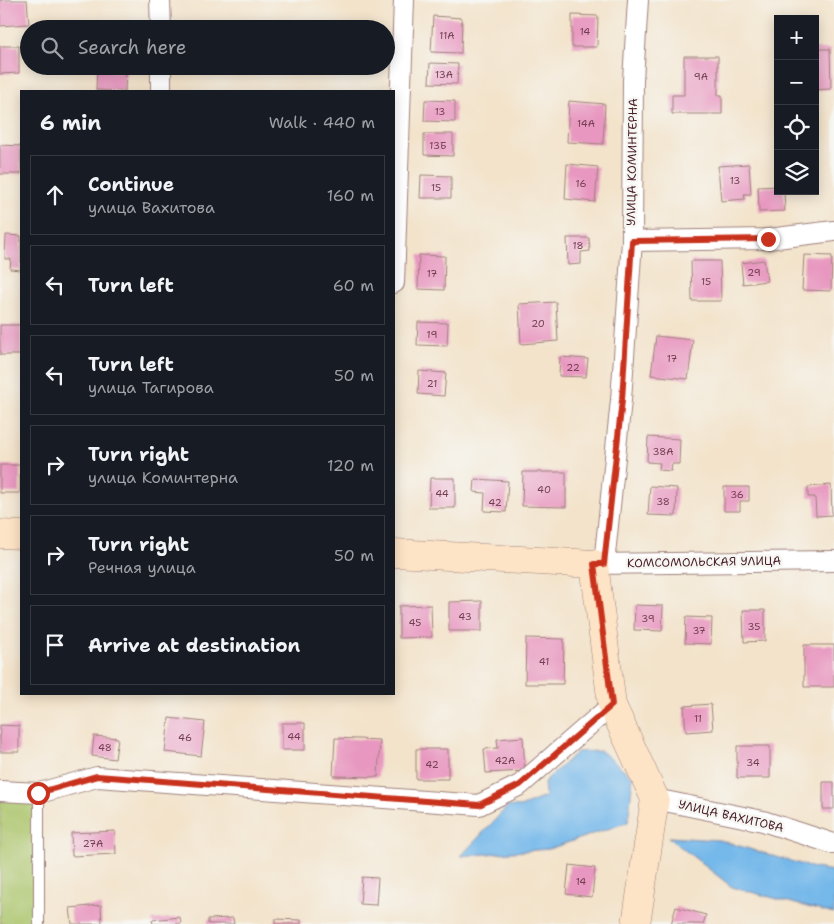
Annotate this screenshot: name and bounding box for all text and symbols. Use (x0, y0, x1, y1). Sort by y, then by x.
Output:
map controls (774, 15, 819, 195)
button: + (774, 15, 819, 60)
search box (20, 20, 395, 75)
house number: 14 (580, 25, 590, 38)
house number: 11А (439, 29, 455, 42)
icon: search (38, 34, 66, 62)
text: Search here (78, 35, 187, 60)
button: − (774, 60, 819, 105)
house number: 13А (435, 68, 453, 81)
house number: 9А (694, 70, 708, 83)
street label: УЛИЦА КОМИНТЕРНА (623, 98, 641, 226)
house number: 13 (435, 105, 445, 118)
button: locate (774, 105, 819, 150)
text: 6 min (40, 109, 101, 137)
text: Walk · 440 m (269, 112, 375, 133)
house number: 14А (577, 117, 595, 130)
house number: 13Б (429, 139, 447, 152)
button: layers (774, 150, 819, 195)
text: Continue (88, 172, 174, 197)
house number: 13 (730, 174, 740, 187)
house number: 16 (576, 177, 586, 190)
icon: ahead (41, 181, 69, 209)
house number: 15 (431, 181, 441, 194)
text: 160 m (327, 185, 374, 206)
text: улица Вахитова (88, 197, 215, 218)
route end (757, 228, 780, 251)
house number: 18 (572, 239, 584, 252)
house number: 29 (747, 266, 761, 279)
house number: 17 (427, 267, 437, 280)
icon: left (41, 271, 69, 299)
text: Turn left (88, 273, 174, 298)
text: 60 m (333, 275, 374, 296)
house number: 15 (701, 275, 711, 288)
house number: 20 (531, 317, 545, 330)
house number: 19 (427, 328, 437, 341)
text: Turn left (88, 352, 174, 377)
house number: 17 (667, 352, 677, 365)
icon: left (41, 361, 69, 389)
house number: 22 (566, 361, 580, 374)
text: 50 m (334, 365, 374, 386)
text: улица Тагирова (88, 377, 214, 398)
house number: 21 (427, 377, 437, 390)
text: Turn right (88, 442, 189, 467)
house number: 38А (653, 445, 673, 458)
icon: right (41, 451, 69, 479)
text: 120 m (327, 455, 374, 476)
text: улица Коминтерна (88, 467, 238, 488)
house number: 40 (537, 483, 551, 496)
house number: 44 (435, 487, 449, 500)
house number: 36 (730, 488, 744, 501)
house number: 38 (656, 495, 670, 508)
house number: 42 (488, 496, 502, 509)
text: Turn right (88, 532, 189, 557)
icon: right (41, 541, 69, 569)
text: 50 m (334, 545, 374, 566)
street label: КОМСОМОЛЬСКАЯ УЛИЦА (627, 553, 782, 571)
text: Речная улица (88, 557, 196, 578)
house number: 43 (458, 610, 472, 623)
house number: 39 (641, 612, 655, 625)
house number: 45 (409, 616, 421, 629)
house number: 35 (748, 620, 760, 633)
house number: 37 (692, 624, 706, 637)
icon: arrive (41, 631, 69, 659)
text: Arrive at destination (88, 633, 300, 658)
house number: 41 (539, 655, 549, 668)
house number: 11 (694, 712, 702, 725)
house number: 44 (287, 730, 301, 743)
house number: 46 (178, 731, 192, 744)
house number: 48 (98, 741, 112, 754)
house number: 42А (495, 754, 515, 767)
house number: 34 (746, 756, 760, 769)
house number: 42 (425, 758, 439, 771)
route start (27, 782, 50, 805)
street label: УЛИЦА ВАХИТОВА (677, 796, 785, 836)
house number: 27А (83, 837, 103, 850)
house number: 14 (576, 875, 586, 888)

